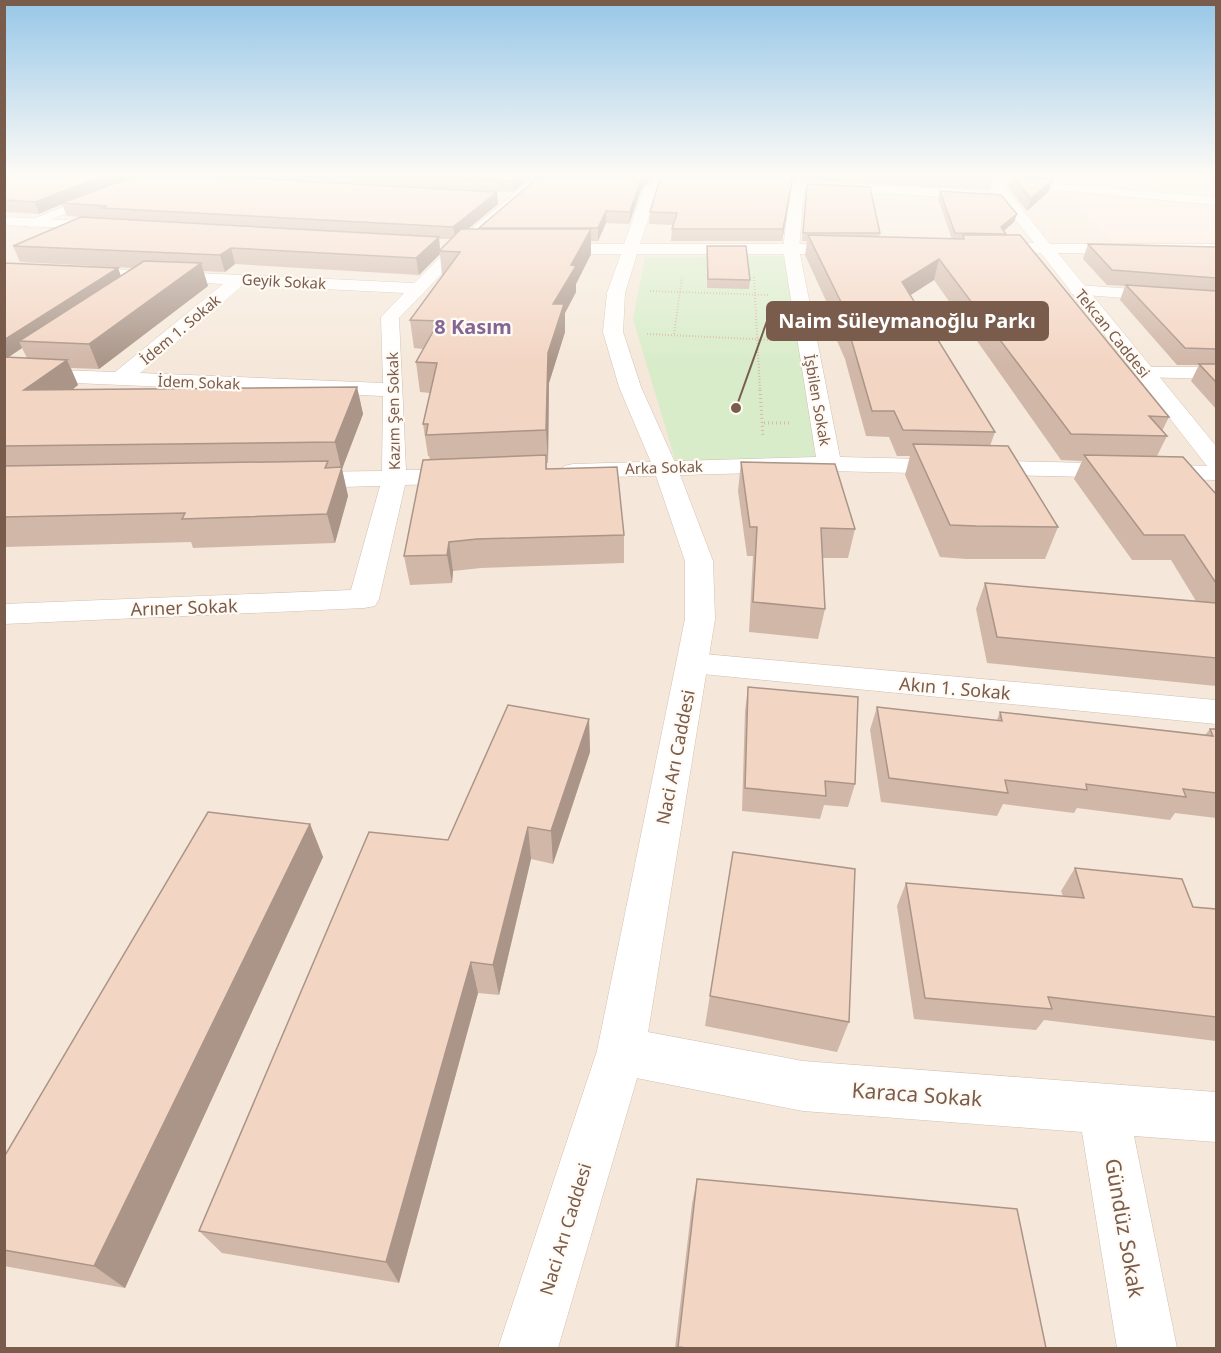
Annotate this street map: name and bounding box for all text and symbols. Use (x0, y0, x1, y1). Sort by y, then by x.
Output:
street label: Geyik Sokak (241, 269, 327, 293)
street label: Tekcan Caddesi (1071, 285, 1155, 381)
street label: İdem 1. Sokak (136, 290, 224, 368)
callout: Naim Süleymanoğlu Parkı (767, 302, 1048, 340)
text: Naim Süleymanoğlu Parkı (778, 307, 1036, 334)
district label: 8 Kasım (434, 313, 512, 340)
street label: Kazım Şen Sokak (382, 352, 404, 470)
street label: İşbilen Sokak (800, 353, 836, 447)
street label: İdem Sokak (157, 371, 241, 393)
street label: Arka Sokak (625, 456, 703, 478)
street label: Arıner Sokak (130, 593, 238, 621)
street label: Akın 1. Sokak (898, 671, 1012, 705)
street label: Naci Arı Caddesi (650, 687, 700, 827)
street label: Karaca Sokak (851, 1075, 984, 1113)
street label: Gündüz Sokak (1099, 1156, 1151, 1301)
street label: Naci Arı Caddesi (533, 1160, 597, 1298)

